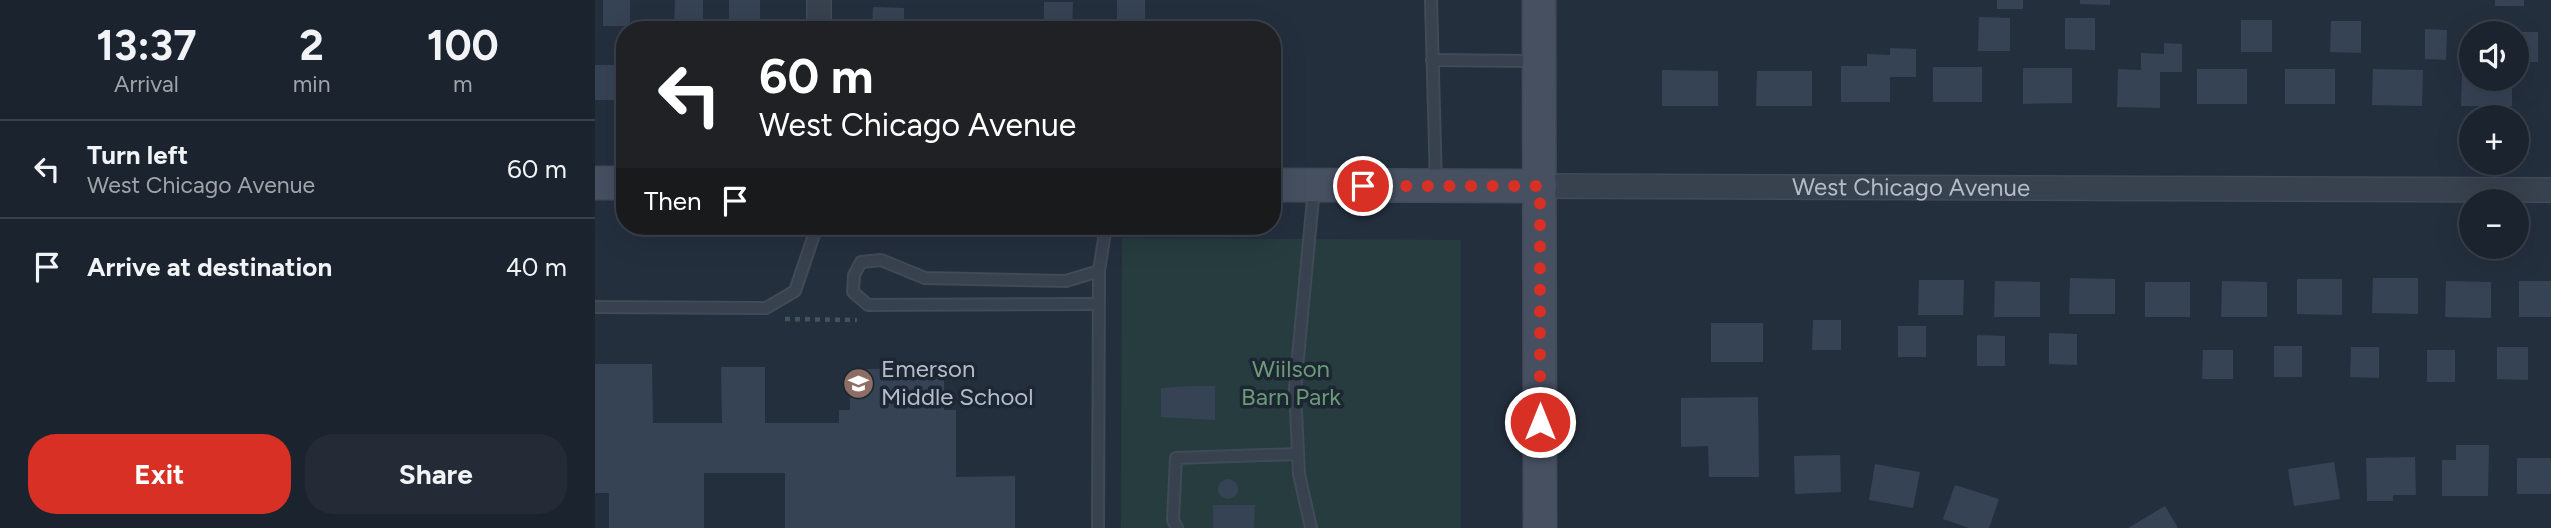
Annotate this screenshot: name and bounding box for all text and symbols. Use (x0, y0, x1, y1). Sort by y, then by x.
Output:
text: 13:37 (96, 20, 197, 71)
text: 2 (299, 20, 324, 71)
text: 100 (427, 20, 499, 71)
map controls (2459, 21, 2529, 259)
button: sound (2459, 21, 2529, 91)
text: 60 m (759, 46, 874, 105)
icon: left (644, 49, 735, 140)
text: Arrival (114, 70, 179, 98)
text: min (293, 70, 331, 98)
text: m (453, 70, 473, 98)
button: + (2459, 105, 2529, 175)
text: West Chicago Avenue (759, 106, 1076, 144)
text: Turn left (87, 139, 188, 171)
icon: left (28, 150, 66, 188)
text: 60 m (507, 153, 567, 185)
pin (1333, 156, 1393, 216)
icon: arrive (1344, 167, 1382, 205)
text: West Chicago Avenue (87, 171, 315, 199)
street label: West Chicago Avenue (1792, 172, 2030, 202)
icon: arrive (716, 182, 754, 220)
text: Then (644, 185, 702, 217)
button: − (2459, 189, 2529, 259)
icon: arrive (28, 248, 66, 286)
text: Arrive at destination (87, 251, 332, 283)
text: 40 m (506, 251, 567, 283)
place label: Emerson Middle School (881, 354, 1034, 411)
park label: Wiilson Barn Park (1241, 354, 1341, 411)
school or university icon: Emerson Middle School (841, 366, 875, 400)
position arrow (1503, 385, 1577, 459)
button: Exit (28, 434, 291, 514)
button: Share (305, 434, 567, 514)

